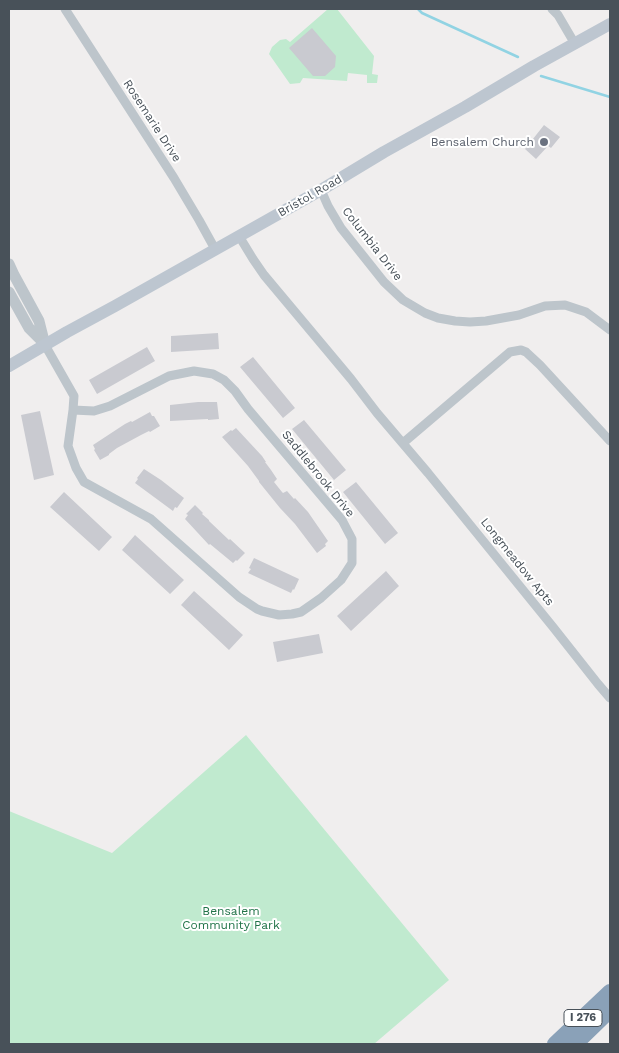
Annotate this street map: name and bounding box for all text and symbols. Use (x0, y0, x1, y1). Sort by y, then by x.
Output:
street label: Rosemarie Drive (120, 77, 184, 165)
place label: Bensalem Church (431, 135, 534, 149)
marker: Bensalem Church (538, 136, 550, 148)
street label: Bristol Road (275, 172, 345, 220)
street label: Columbia Drive (339, 204, 405, 284)
street label: Saddlebrook Drive (279, 428, 357, 520)
street label: Longmeadow Apts (477, 515, 557, 609)
park label: Bensalem Community Park (182, 904, 280, 932)
road number: I 276 (564, 1010, 602, 1026)

